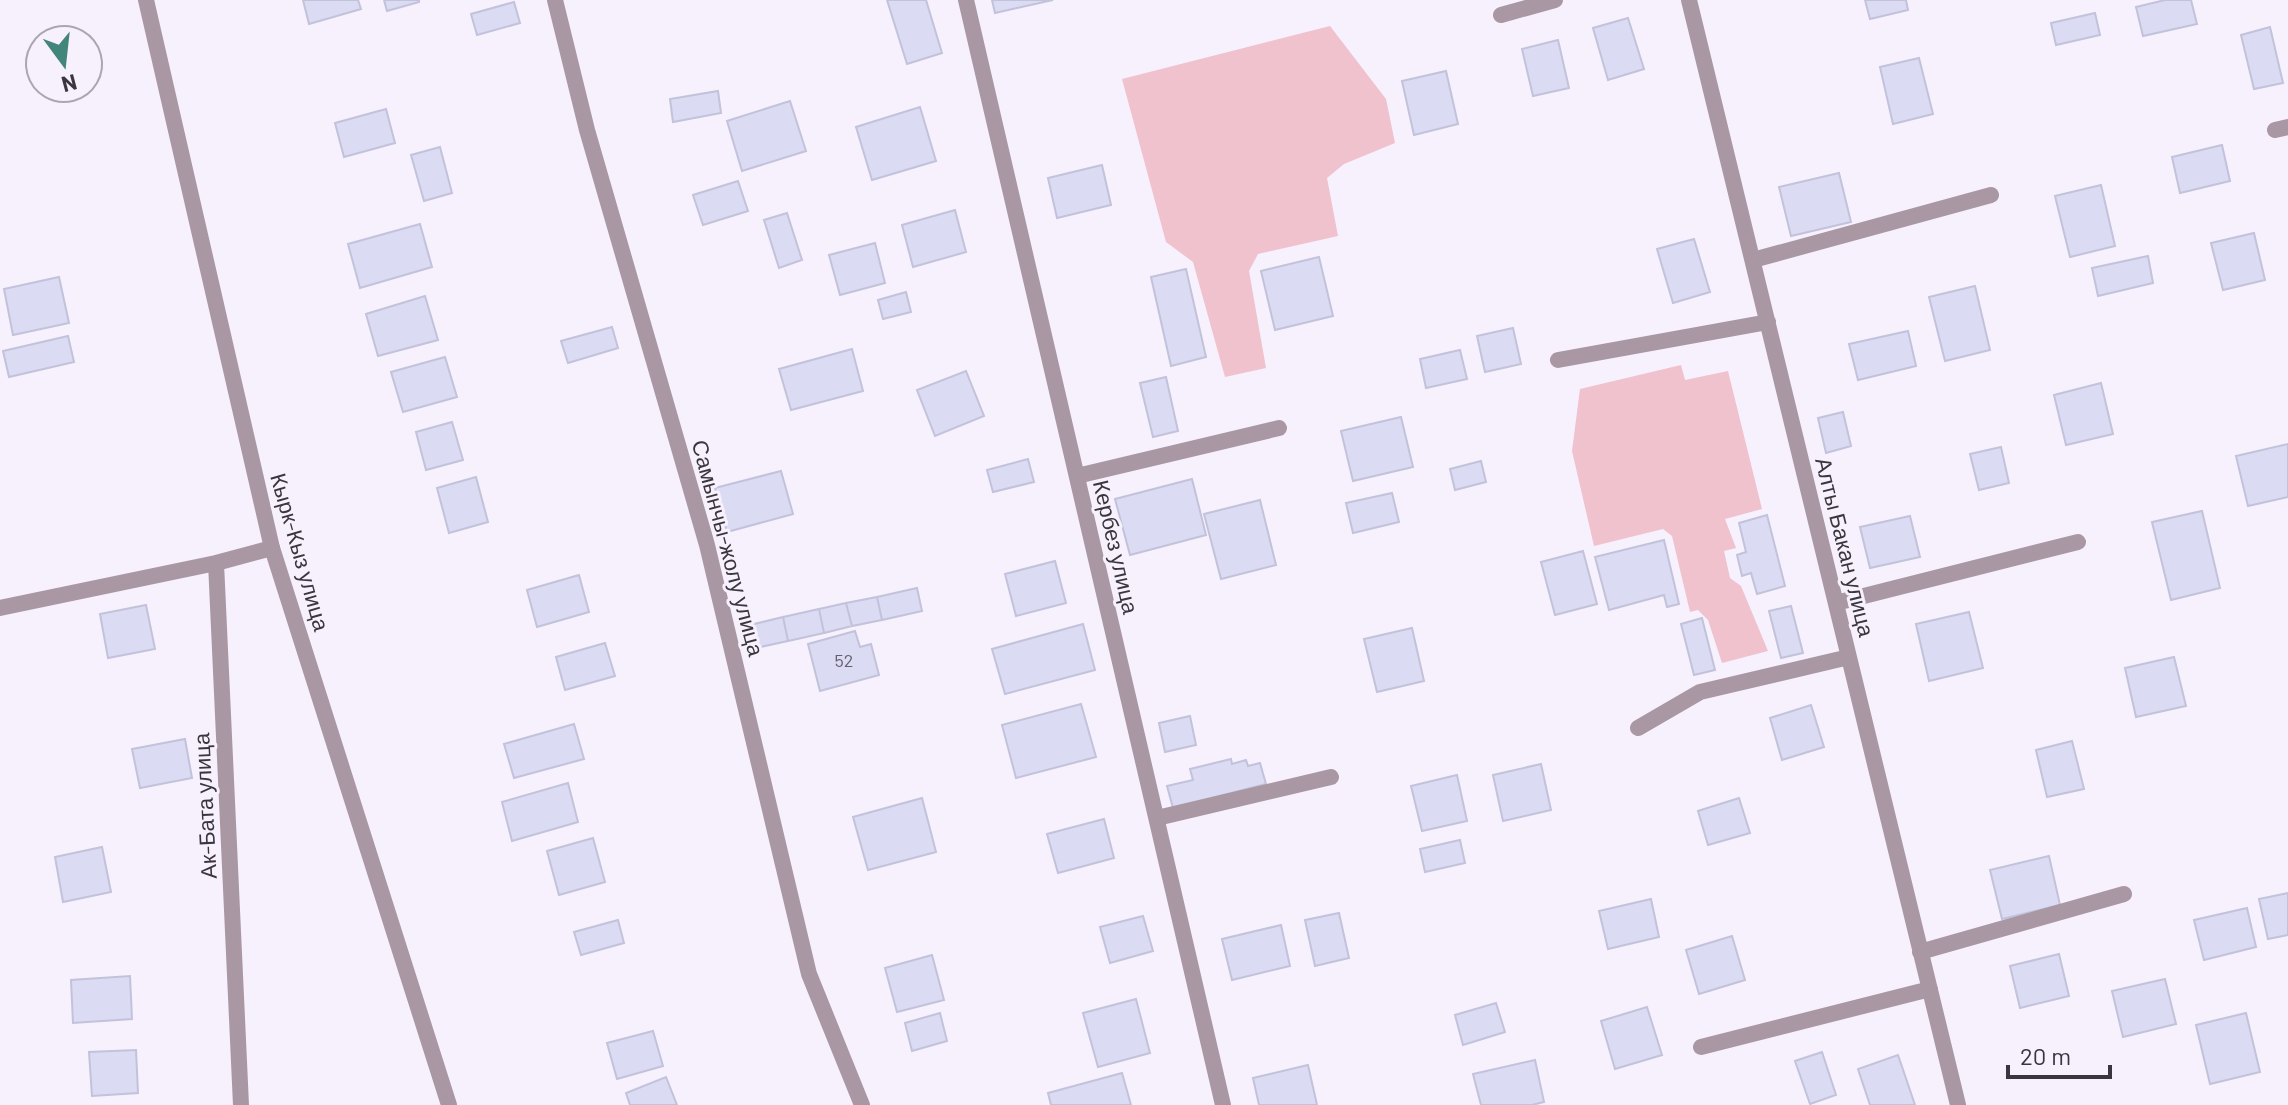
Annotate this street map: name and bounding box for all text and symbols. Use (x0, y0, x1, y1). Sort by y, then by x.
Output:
north arrow (24, 24, 104, 104)
text: N (59, 70, 80, 99)
street label: Самынчы-жолу улица (687, 437, 771, 660)
street label: Алты Бакан улица (1810, 454, 1881, 640)
street label: Кырк-Кыз улица (265, 470, 336, 635)
street label: Кербез улица (1088, 477, 1145, 617)
house number: 52 (835, 649, 853, 671)
street label: Ак-Бата улица (187, 732, 222, 880)
scale bar (2008, 1029, 2110, 1079)
text: 20 m (2020, 1041, 2071, 1070)

